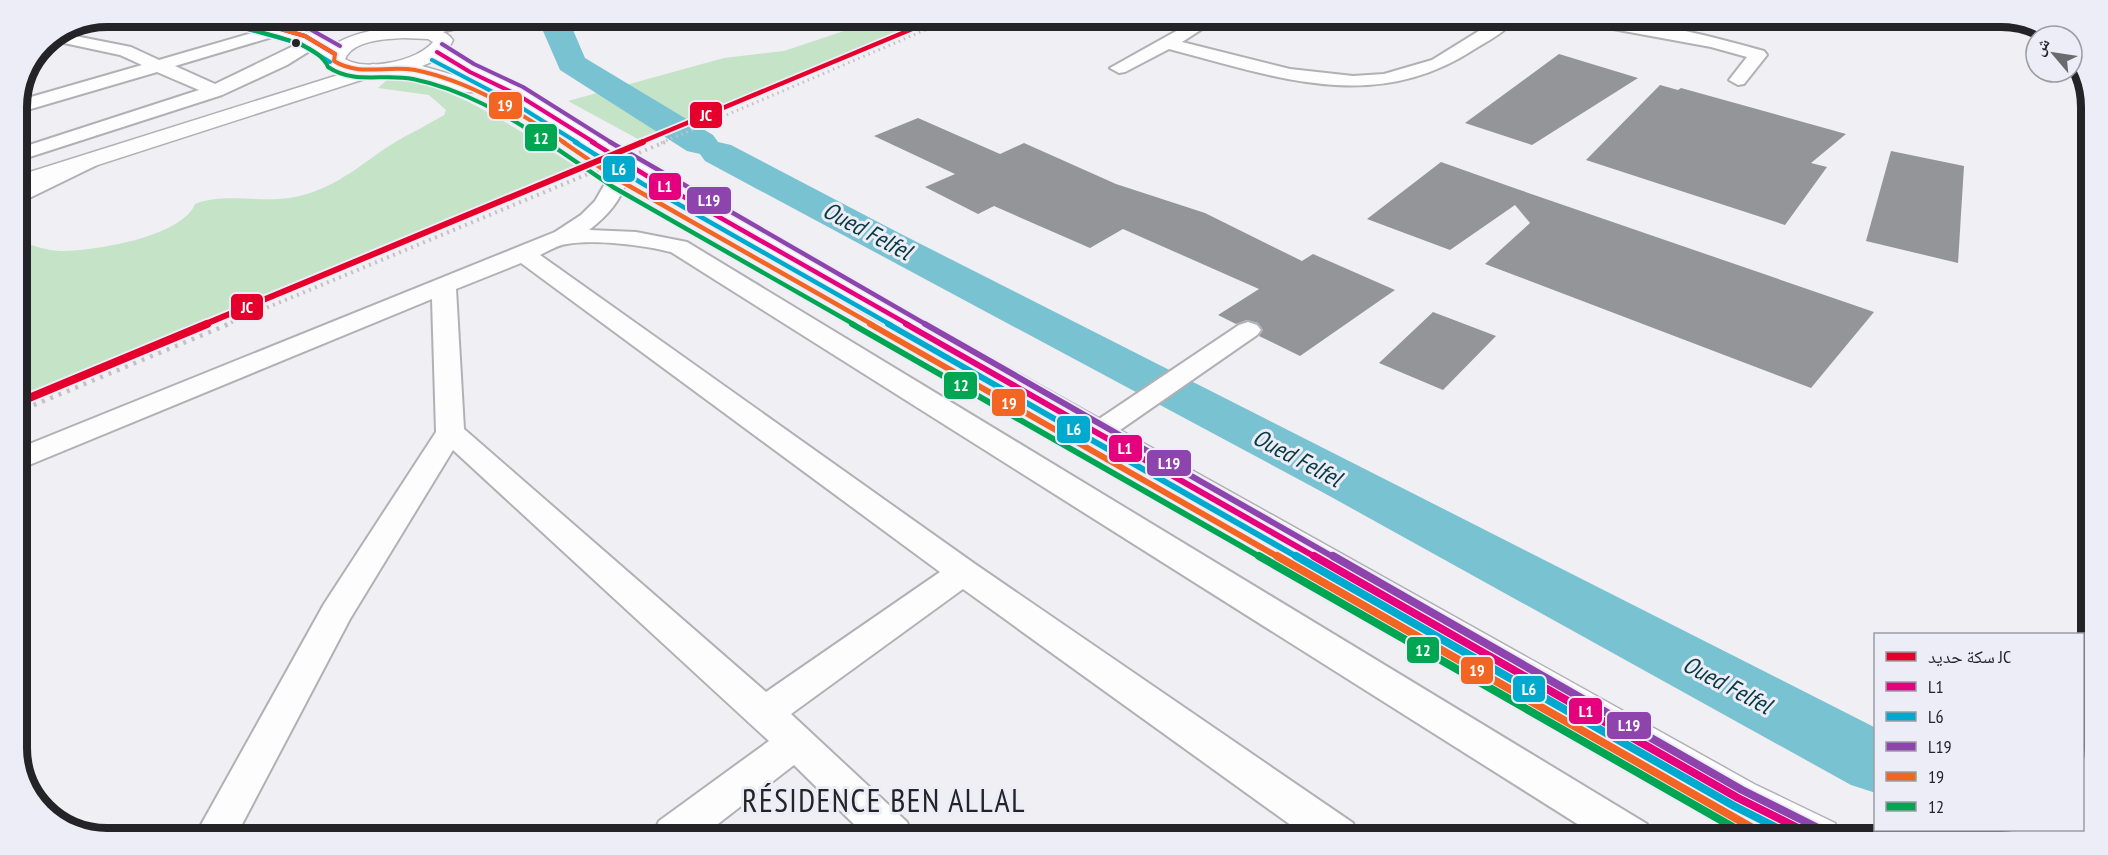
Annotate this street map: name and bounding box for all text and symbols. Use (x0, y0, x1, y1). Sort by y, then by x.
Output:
north arrow (2024, 24, 2084, 84)
text: ش (2028, 34, 2054, 59)
unlabelled marker (290, 37, 302, 49)
line badge: 19 (488, 91, 523, 120)
text: 19 (497, 95, 513, 115)
line badge: JC (689, 101, 723, 129)
text: JC (699, 105, 713, 125)
line badge: 12 (524, 123, 558, 152)
text: 12 (533, 128, 549, 148)
line badge: L6 (602, 155, 636, 183)
text: L6 (612, 159, 627, 179)
line badge: L1 (648, 172, 682, 201)
text: L1 (658, 176, 672, 196)
line badge: L19 (686, 186, 732, 215)
text: L19 (698, 190, 720, 210)
water label: Oued Felfel (818, 194, 919, 268)
line badge: JC (230, 293, 264, 321)
text: JC (240, 297, 254, 317)
line badge: 12 (943, 371, 978, 400)
text: 12 (953, 375, 969, 395)
line badge: 19 (991, 388, 1026, 417)
text: 19 (1001, 393, 1017, 413)
line badge: L6 (1056, 415, 1091, 444)
text: L6 (1067, 419, 1082, 439)
water label: Oued Felfel (1248, 421, 1349, 495)
line badge: L1 (1108, 434, 1143, 463)
text: L1 (1118, 438, 1132, 458)
line badge: L19 (1146, 449, 1192, 477)
text: L19 (1158, 453, 1180, 473)
legend (1874, 633, 2084, 831)
line badge: 12 (1406, 636, 1440, 664)
text: 12 (1415, 640, 1431, 660)
text: سكة حديد JC (1928, 645, 2011, 668)
water label: Oued Felfel (1678, 648, 1779, 722)
line badge: 19 (1460, 656, 1494, 685)
text: 19 (1469, 660, 1485, 680)
line badge: L6 (1512, 675, 1546, 703)
text: L1 (1928, 675, 1944, 698)
text: L6 (1522, 679, 1537, 699)
line badge: L1 (1568, 697, 1603, 725)
text: L1 (1579, 701, 1593, 721)
text: L6 (1928, 705, 1944, 728)
line badge: L19 (1606, 711, 1652, 740)
text: L19 (1618, 715, 1640, 735)
text: L19 (1928, 735, 1952, 758)
text: 19 (1928, 765, 1944, 788)
district label: RÉSIDENCE BEN ALLAL (742, 779, 1026, 821)
text: 12 (1928, 795, 1944, 818)

